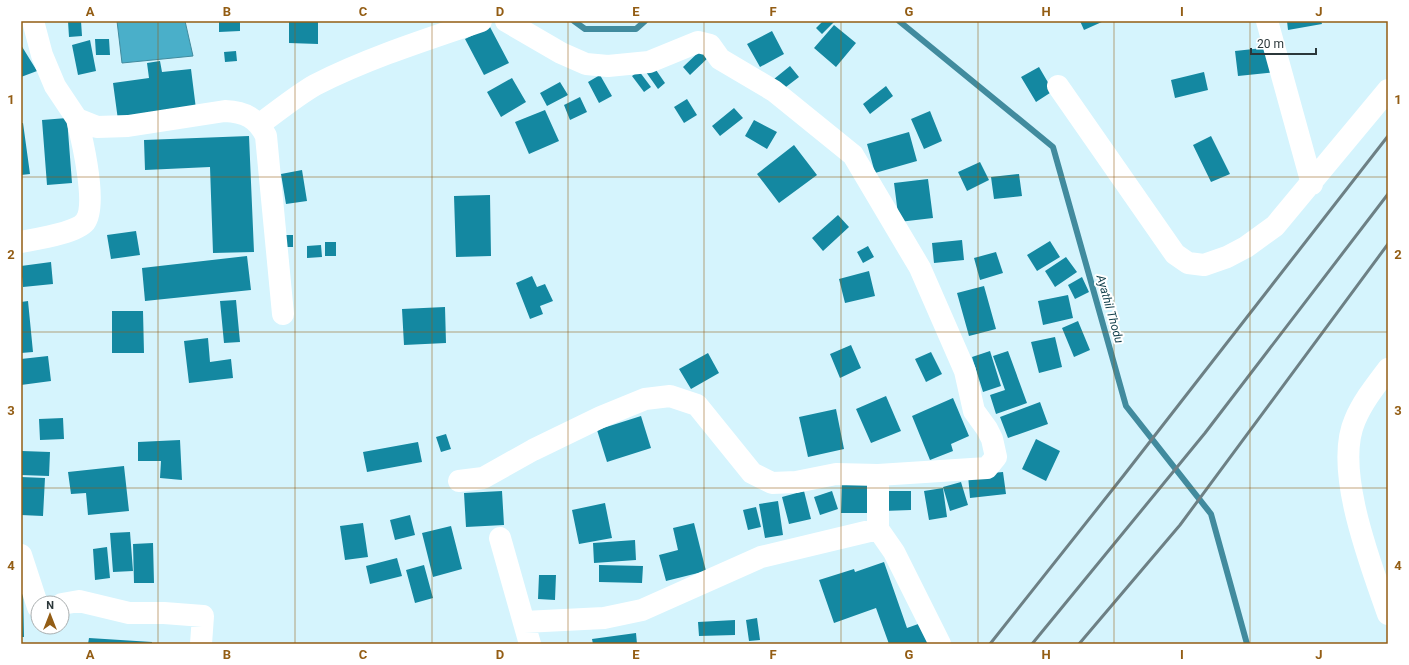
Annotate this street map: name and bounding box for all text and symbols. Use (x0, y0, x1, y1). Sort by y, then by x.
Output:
text: A (86, 4, 95, 19)
text: B (223, 4, 231, 19)
text: C (359, 4, 368, 19)
text: D (496, 4, 504, 19)
text: E (632, 4, 640, 19)
text: F (769, 4, 777, 19)
text: G (905, 4, 914, 19)
text: H (1041, 4, 1051, 19)
text: I (1180, 4, 1184, 19)
text: J (1315, 4, 1323, 19)
scale bar (1251, 30, 1316, 56)
text: 20 m (1257, 37, 1284, 51)
text: 1 (7, 92, 15, 107)
text: 1 (1394, 92, 1402, 107)
text: 2 (7, 247, 15, 262)
text: 2 (1394, 247, 1402, 262)
water label: Ayathil Thodu (1093, 272, 1127, 345)
text: 3 (7, 403, 15, 418)
text: 3 (1394, 403, 1402, 418)
text: 4 (7, 558, 15, 573)
text: 4 (1394, 558, 1402, 573)
north arrow (30, 595, 70, 635)
text: N (46, 599, 54, 612)
text: A (86, 647, 95, 662)
text: B (223, 647, 231, 662)
text: C (359, 647, 368, 662)
text: D (496, 647, 504, 662)
text: E (632, 647, 640, 662)
text: F (769, 647, 777, 662)
text: G (905, 647, 914, 662)
text: H (1041, 647, 1051, 662)
text: I (1180, 647, 1184, 662)
text: J (1315, 647, 1323, 662)

